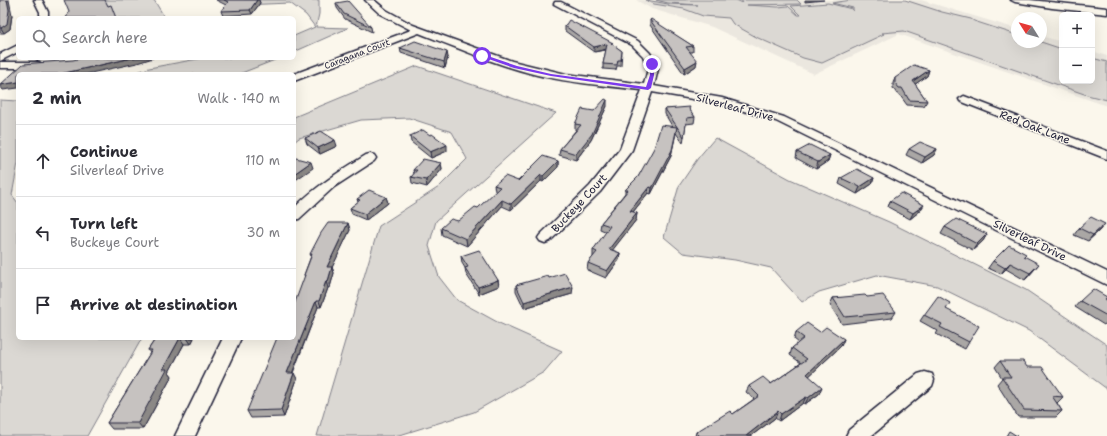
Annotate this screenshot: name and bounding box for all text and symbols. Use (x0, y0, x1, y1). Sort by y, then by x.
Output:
north arrow (1011, 12, 1047, 48)
map controls (1059, 12, 1095, 84)
button: + (1059, 12, 1095, 48)
search box (16, 16, 296, 60)
icon: search (30, 27, 52, 49)
text: Search here (62, 28, 148, 48)
street label: Caragana Court (323, 36, 391, 72)
route start (473, 47, 491, 65)
button: − (1059, 48, 1095, 84)
route end (643, 55, 661, 73)
text: 2 min (32, 87, 82, 109)
text: Walk · 140 m (197, 90, 280, 107)
street label: Silverleaf Drive (694, 90, 775, 125)
street label: Red Oak Lane (997, 107, 1072, 148)
text: Continue (70, 142, 138, 162)
icon: ahead (32, 150, 54, 172)
text: 110 m (245, 152, 280, 169)
text: Silverleaf Drive (70, 162, 164, 179)
street label: Buckeye Court (548, 171, 611, 236)
text: Turn left (70, 214, 138, 234)
street label: Silverleaf Drive (991, 216, 1069, 265)
icon: left (32, 222, 54, 244)
text: 30 m (246, 224, 280, 241)
text: Buckeye Court (70, 234, 159, 251)
icon: arrive (32, 294, 54, 316)
text: Arrive at destination (70, 295, 238, 315)

